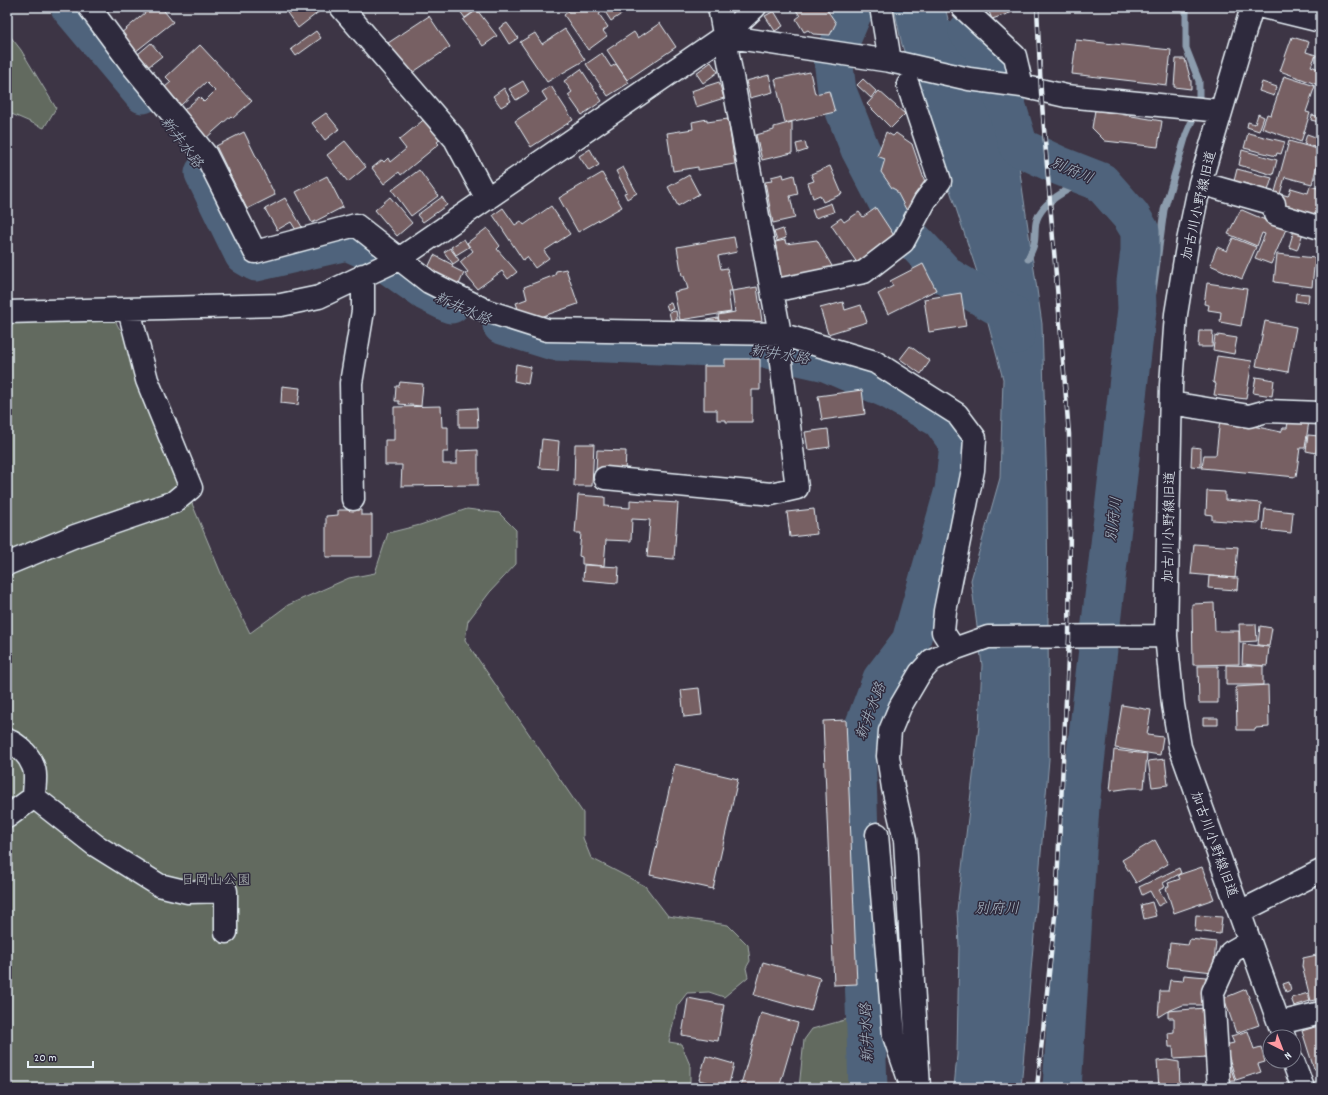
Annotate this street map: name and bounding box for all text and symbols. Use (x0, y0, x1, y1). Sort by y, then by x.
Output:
water label: 新井水路 (154, 113, 208, 175)
street label: 加古川小野線旧道 (1178, 149, 1222, 262)
water label: 別府川 (1046, 153, 1096, 191)
water label: 新井水路 (430, 288, 495, 332)
water label: 新井水路 (748, 340, 812, 372)
street label: 加古川小野線旧道 (1159, 471, 1181, 583)
water label: 別府川 (1101, 496, 1129, 543)
water label: 新井水路 (851, 679, 893, 744)
street label: 加古川小野線旧道 (1185, 789, 1242, 901)
park label: 日岡山公園 (181, 871, 251, 891)
water label: 別府川 (974, 899, 1020, 921)
water label: 新井水路 (856, 1002, 880, 1063)
north arrow (1262, 1029, 1302, 1069)
scale bar (28, 1043, 93, 1069)
text: N (1280, 1047, 1295, 1063)
text: 20 m (34, 1050, 57, 1067)

